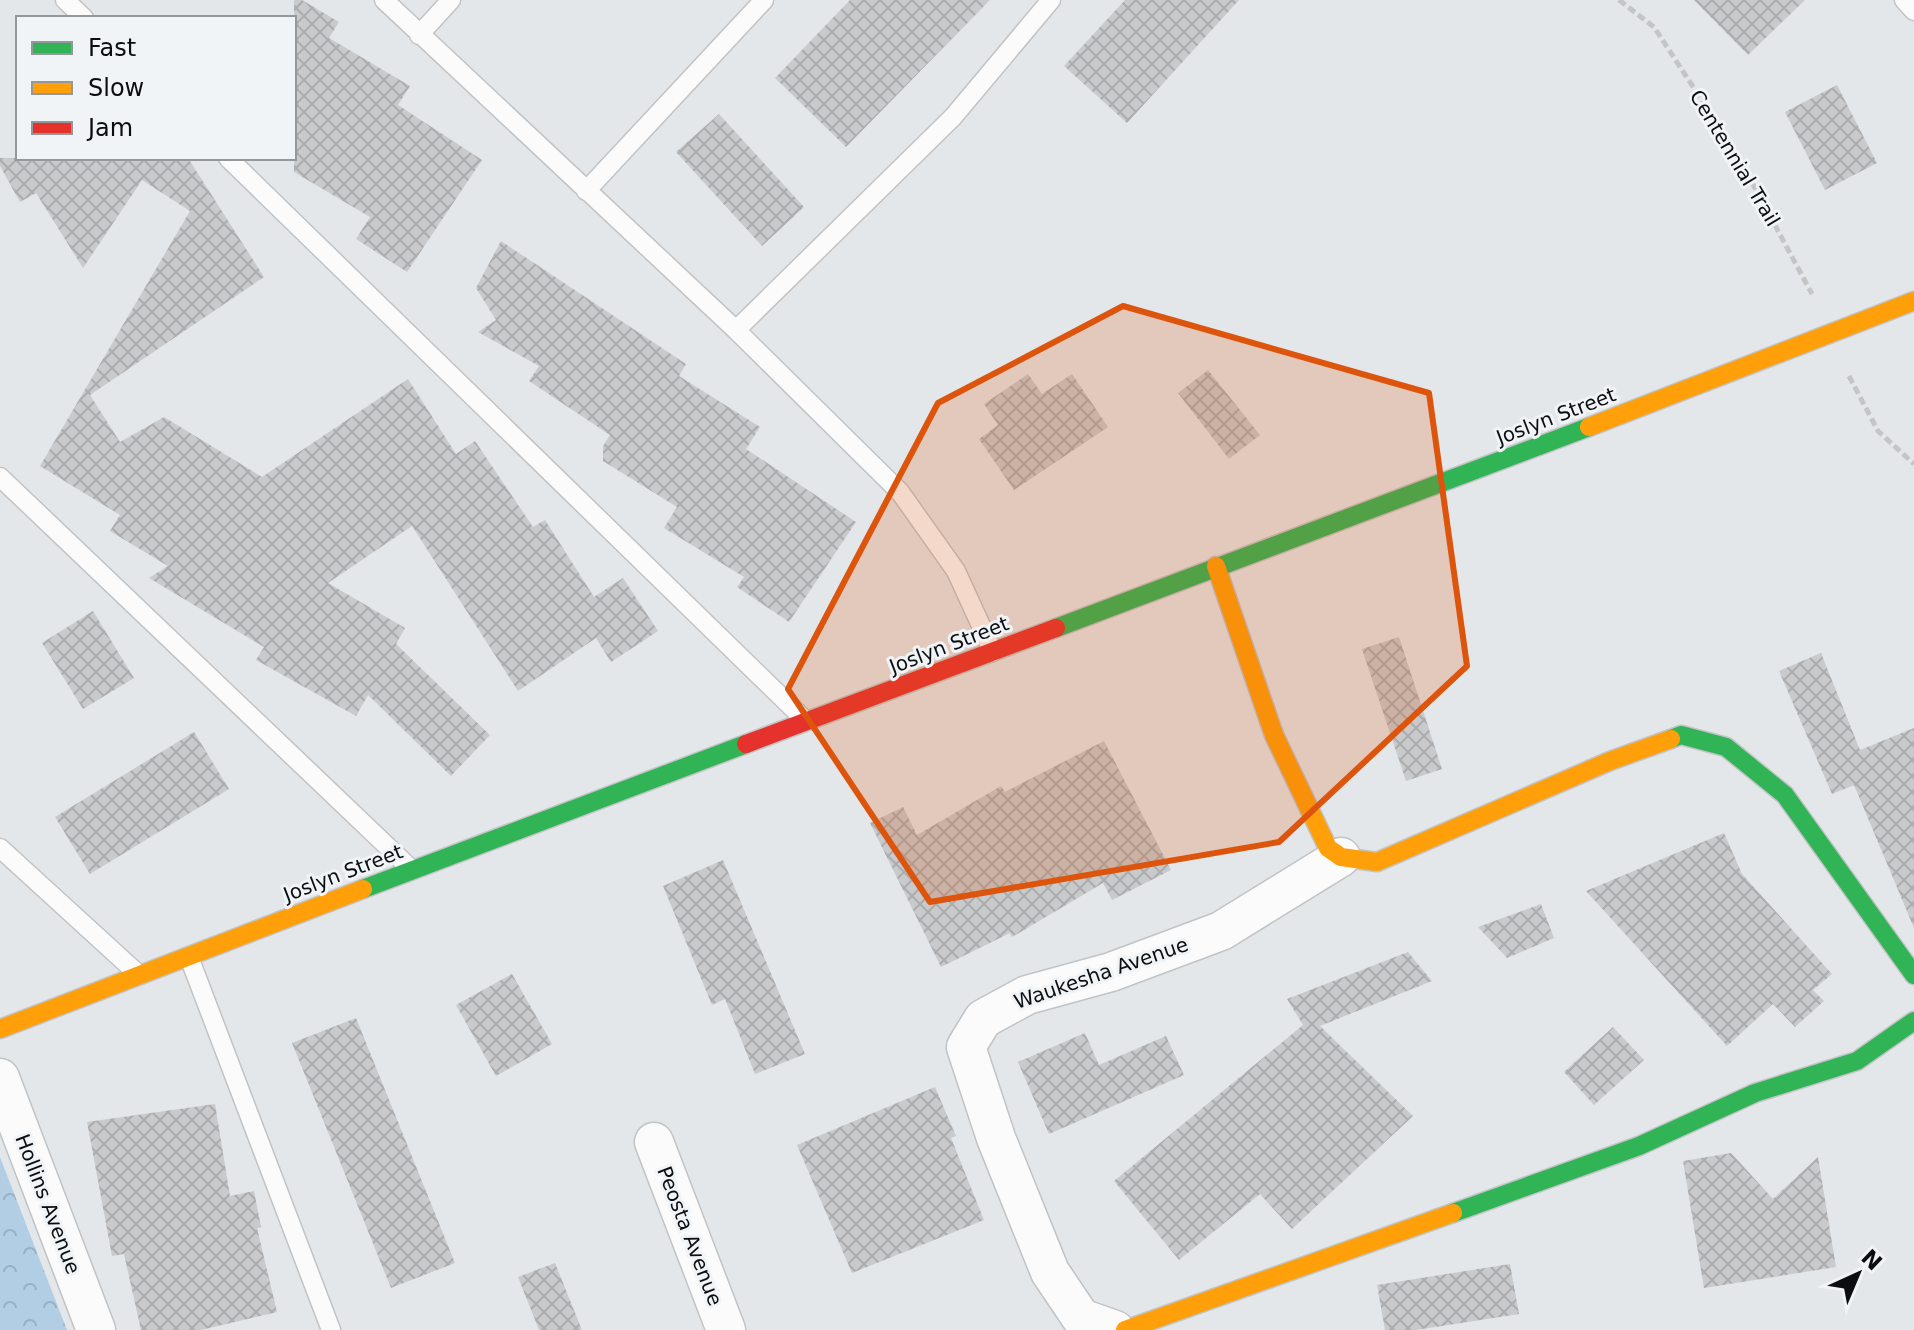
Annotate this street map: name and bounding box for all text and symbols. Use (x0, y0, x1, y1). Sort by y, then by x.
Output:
legend (16, 16, 296, 160)
text: Fast (88, 34, 136, 62)
text: Slow (88, 74, 144, 102)
street label: Centennial Trail (1685, 85, 1785, 231)
text: Jam (86, 114, 133, 142)
street label: Joslyn Street (1491, 382, 1619, 450)
street label: Joslyn Street (884, 611, 1012, 679)
street label: Joslyn Street (278, 839, 406, 907)
street label: Waukesha Avenue (1011, 932, 1191, 1014)
street label: Hollins Avenue (10, 1131, 86, 1277)
street label: Peosta Avenue (652, 1163, 728, 1309)
north arrow (1818, 1234, 1898, 1314)
text: N (1856, 1245, 1887, 1275)

